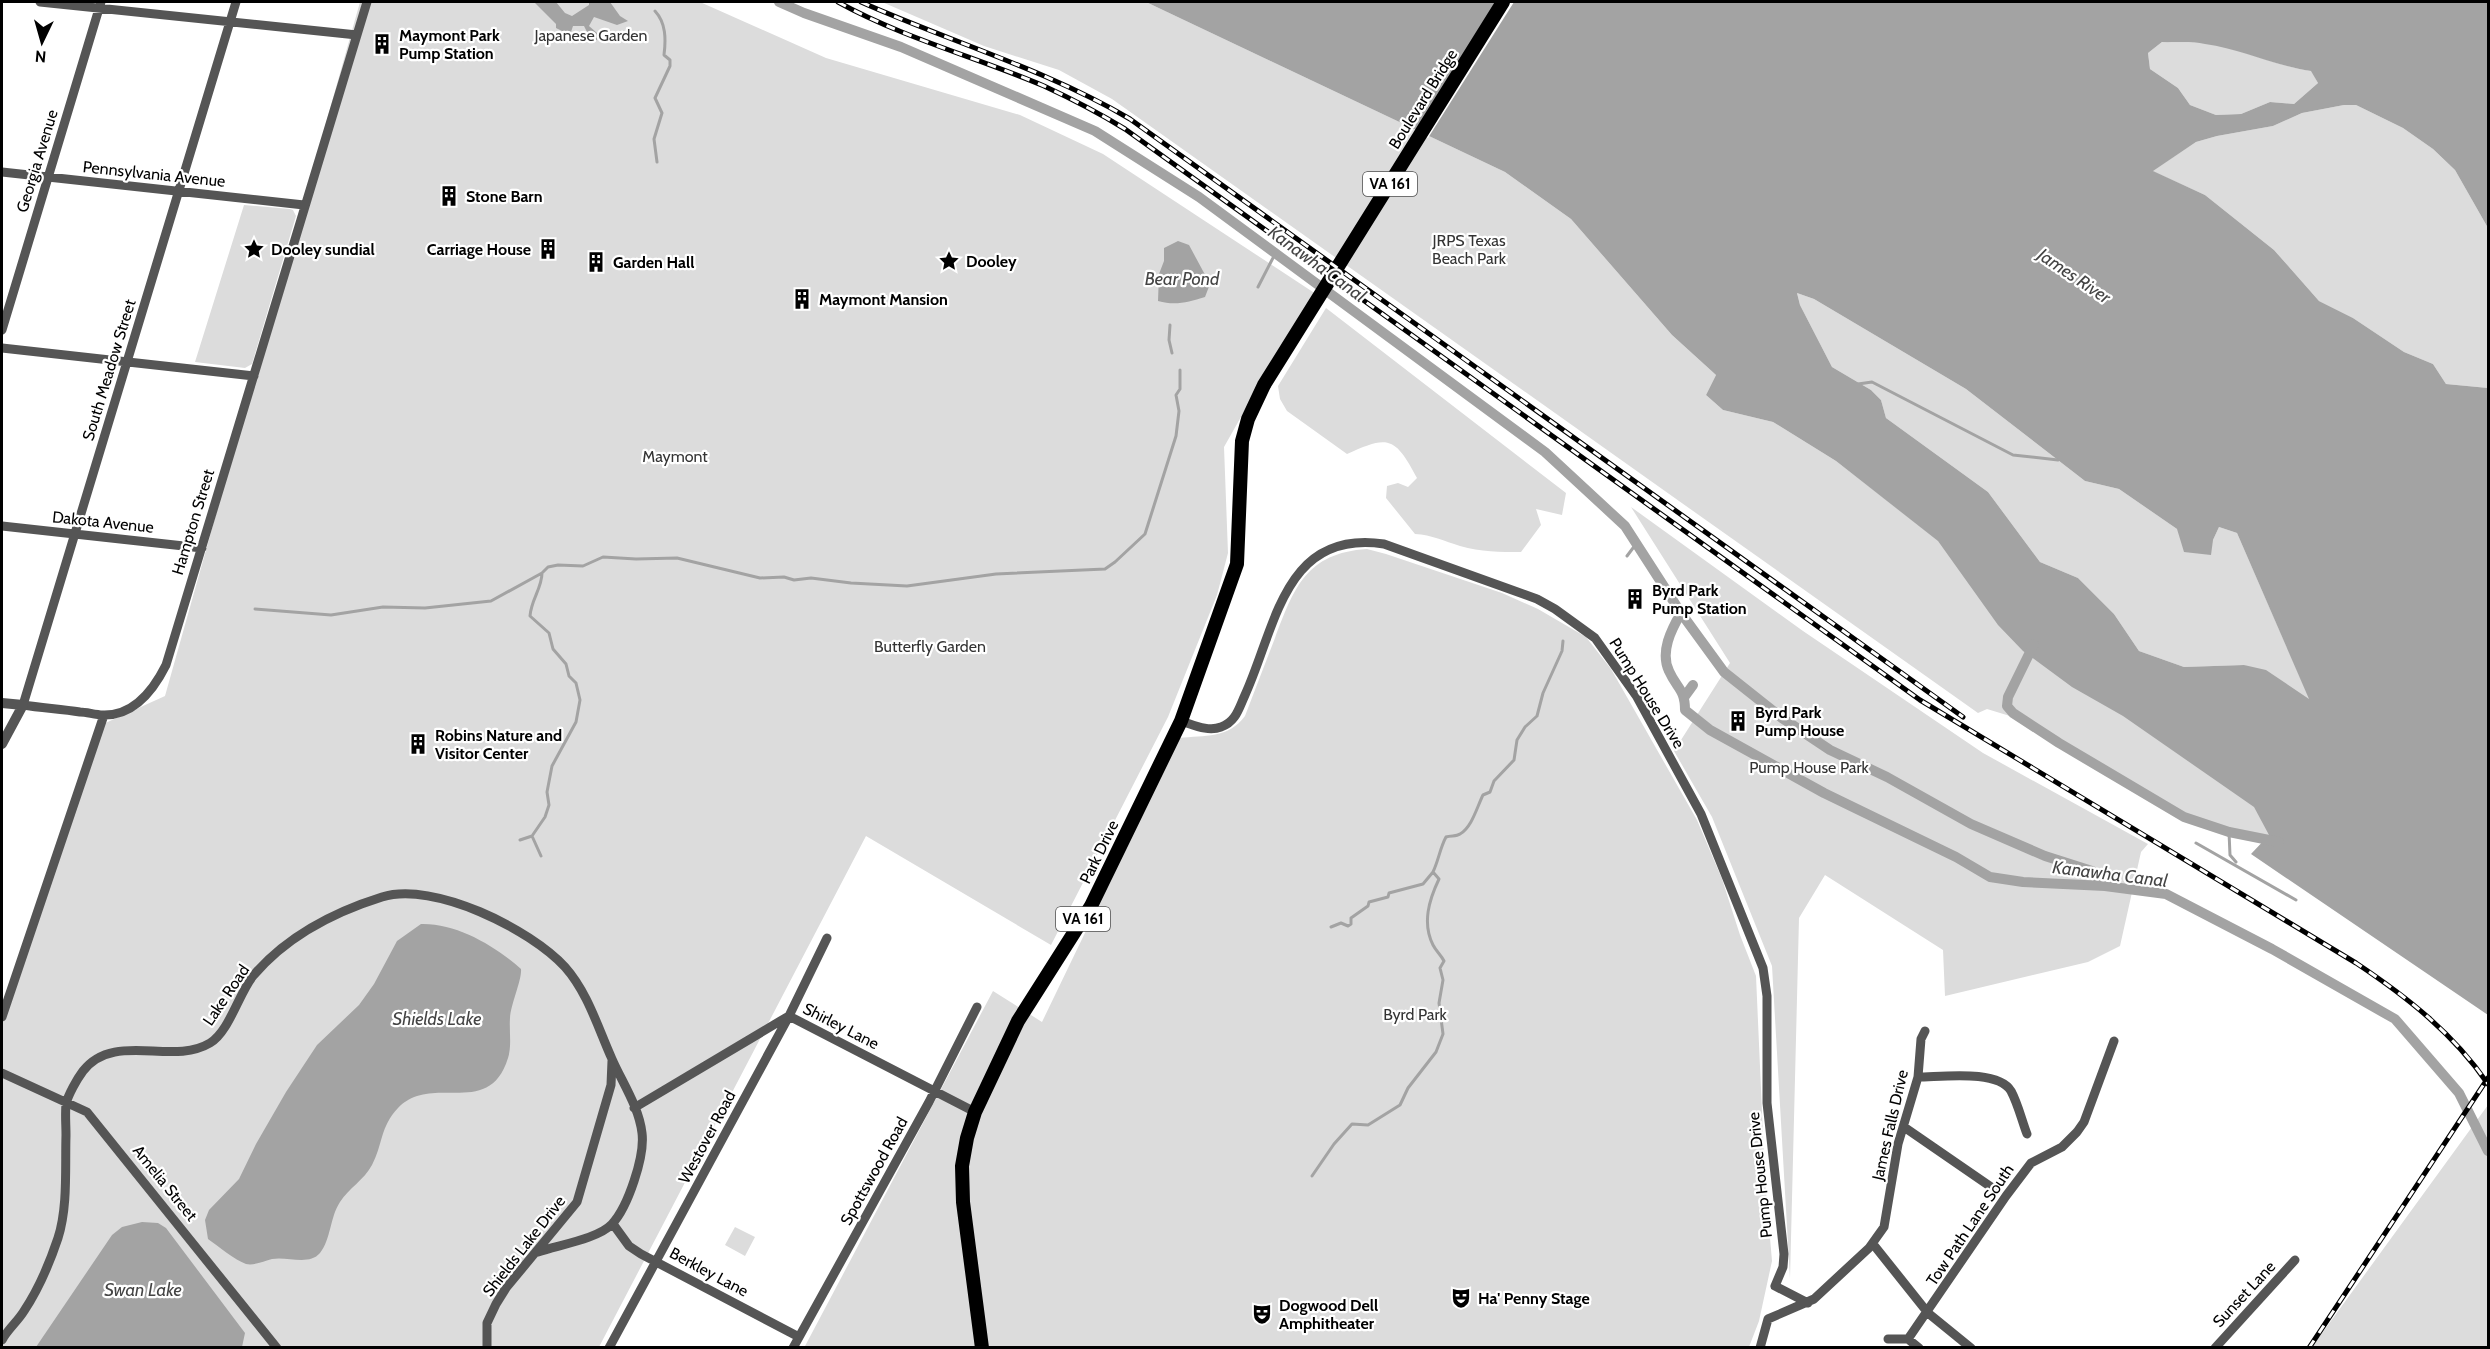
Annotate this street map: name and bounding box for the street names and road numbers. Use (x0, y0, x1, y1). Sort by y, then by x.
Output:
street label: Boulevard Bridge (1385, 46, 1461, 152)
street label: Georgia Avenue (12, 107, 62, 215)
street label: Pennsylvania Avenue (82, 157, 226, 191)
road number: VA 161 (1363, 172, 1417, 196)
street label: South Meadow Street (78, 296, 140, 443)
street label: Hampton Street (168, 466, 218, 577)
street label: Dakota Avenue (51, 507, 155, 537)
street label: Pump House Drive (1605, 634, 1689, 752)
street label: Park Drive (1075, 817, 1123, 887)
road number: VA 161 (1056, 907, 1110, 931)
street label: Lake Road (199, 961, 253, 1029)
street label: Shirley Lane (800, 999, 882, 1053)
street label: James Falls Drive (1868, 1068, 1912, 1183)
street label: Westover Road (675, 1087, 739, 1187)
street label: Pump House Drive (1744, 1111, 1776, 1239)
street label: Spottswood Road (836, 1114, 912, 1228)
street label: Amelia Street (129, 1141, 202, 1225)
street label: Tow Path Lane South (1922, 1161, 2018, 1289)
street label: Shields Lake Drive (479, 1192, 569, 1300)
street label: Berkley Lane (666, 1243, 752, 1301)
street label: Sunset Lane (2209, 1257, 2279, 1331)

